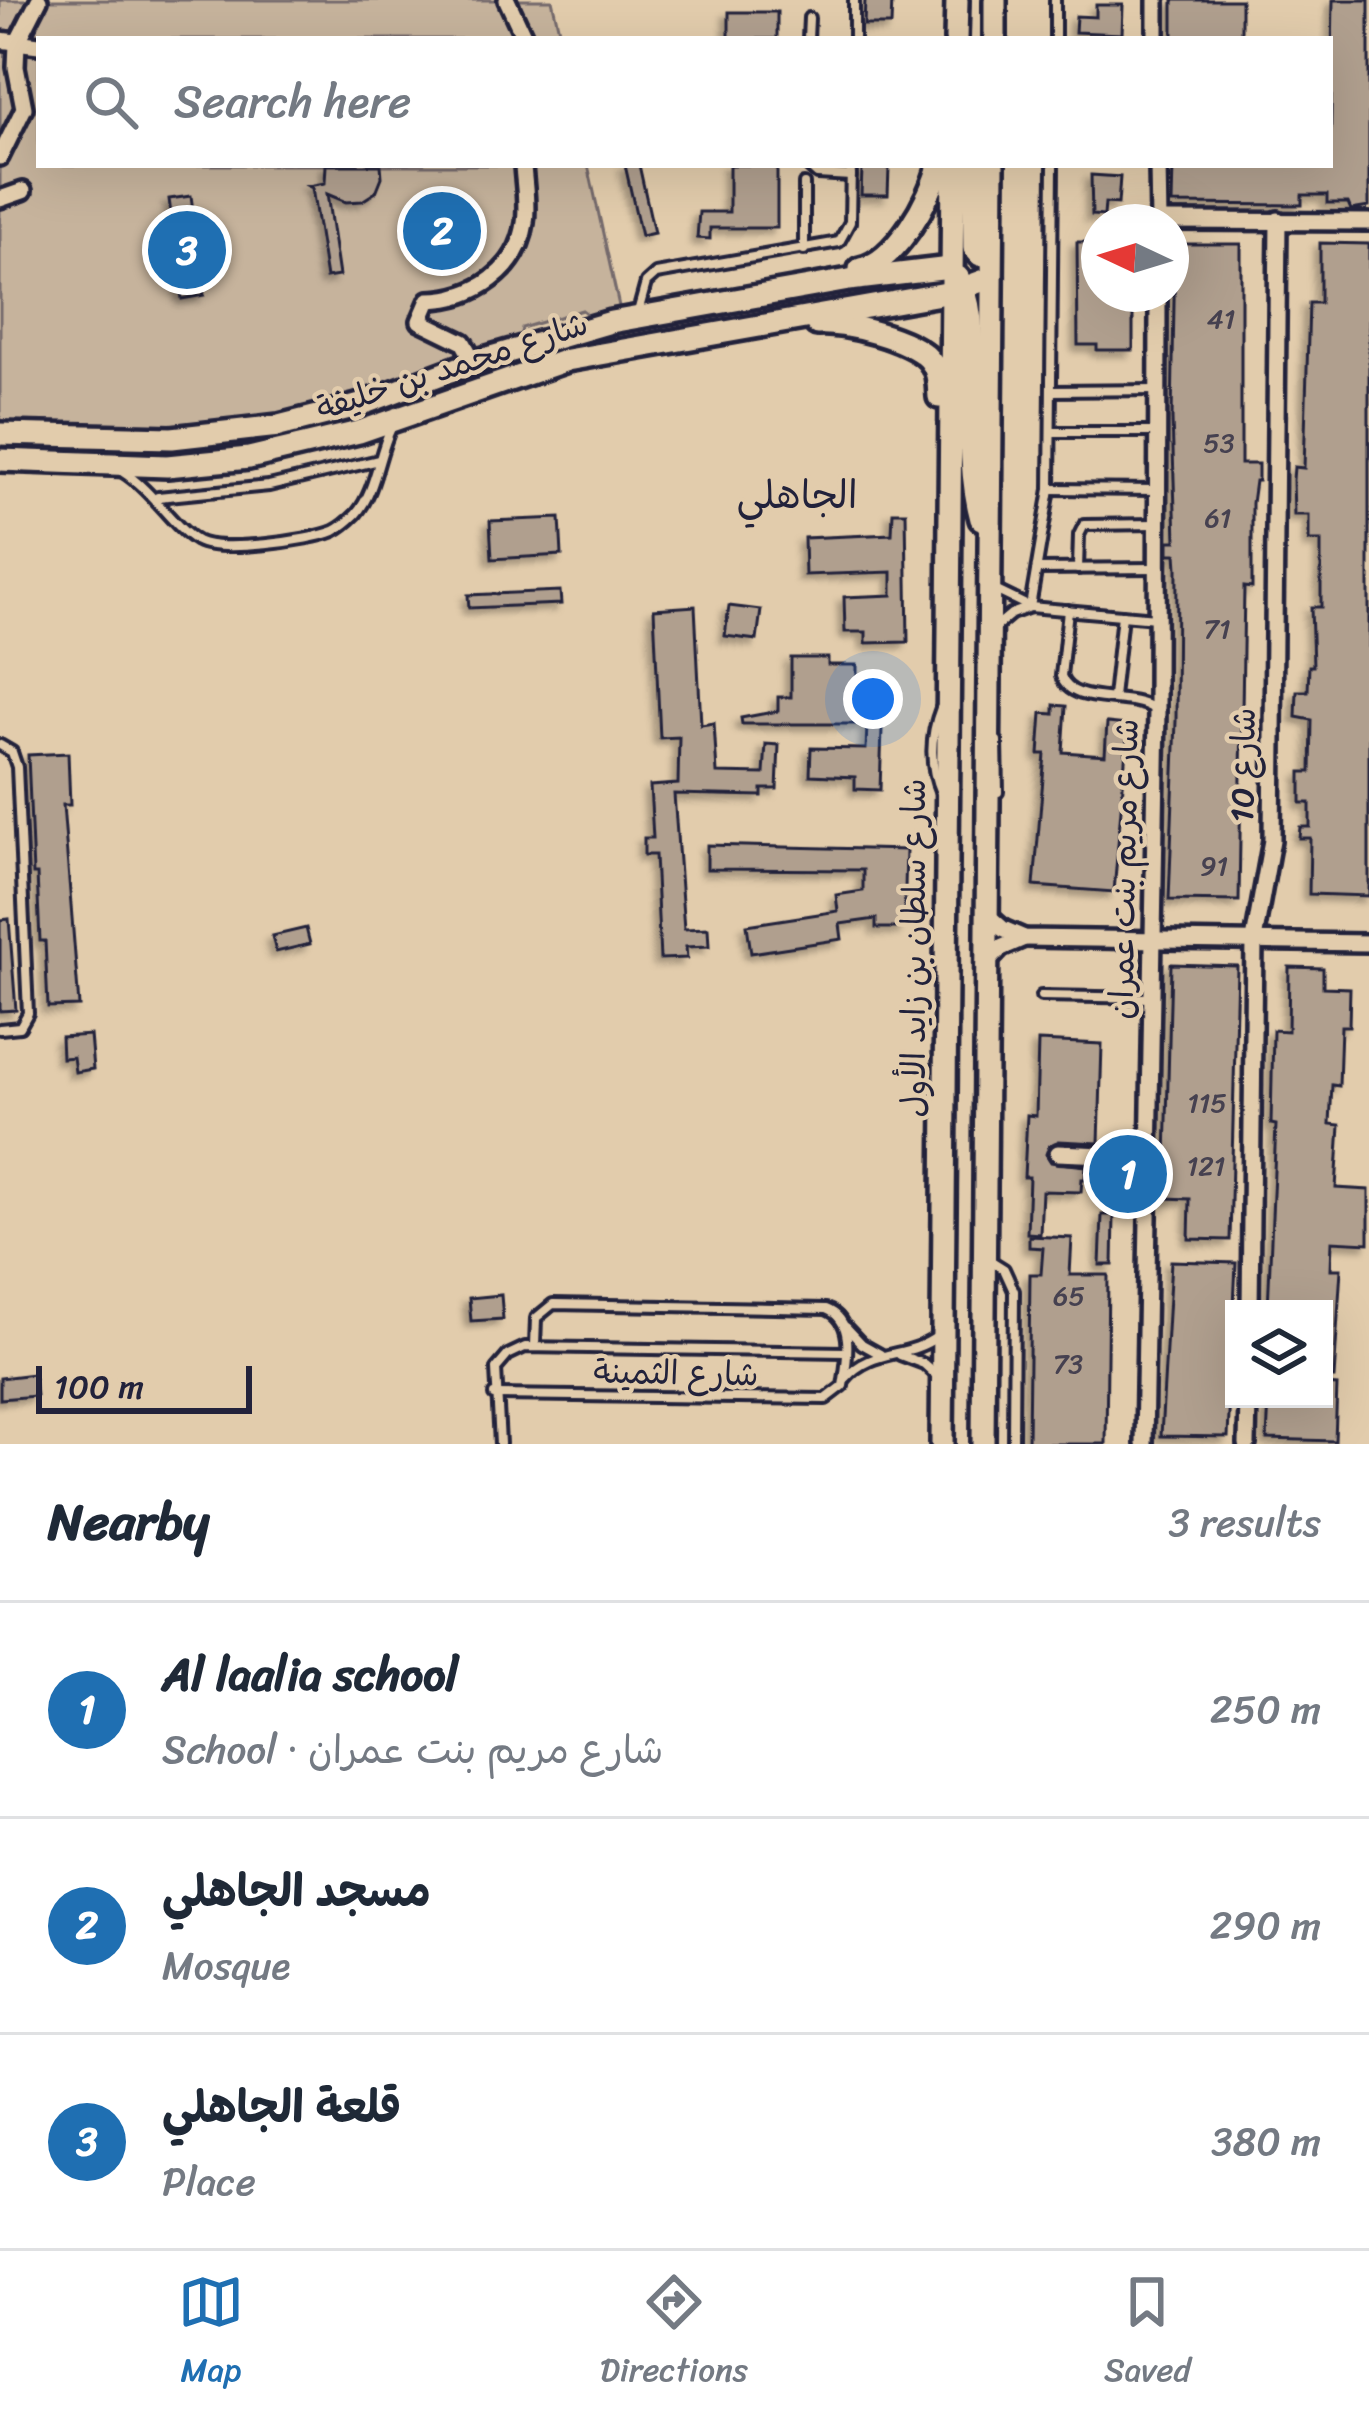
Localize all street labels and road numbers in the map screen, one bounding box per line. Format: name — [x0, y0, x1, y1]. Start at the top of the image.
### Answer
street label: شارع محمد بن خليفة — [308, 295, 596, 437]
street label: شارع 10 — [1213, 707, 1273, 823]
street label: شارع مريم بنت عمران — [1092, 718, 1156, 1020]
street label: شارع سلطان بن زايد الأول — [885, 778, 943, 1118]
street label: شارع الثمينة — [593, 1343, 759, 1403]

